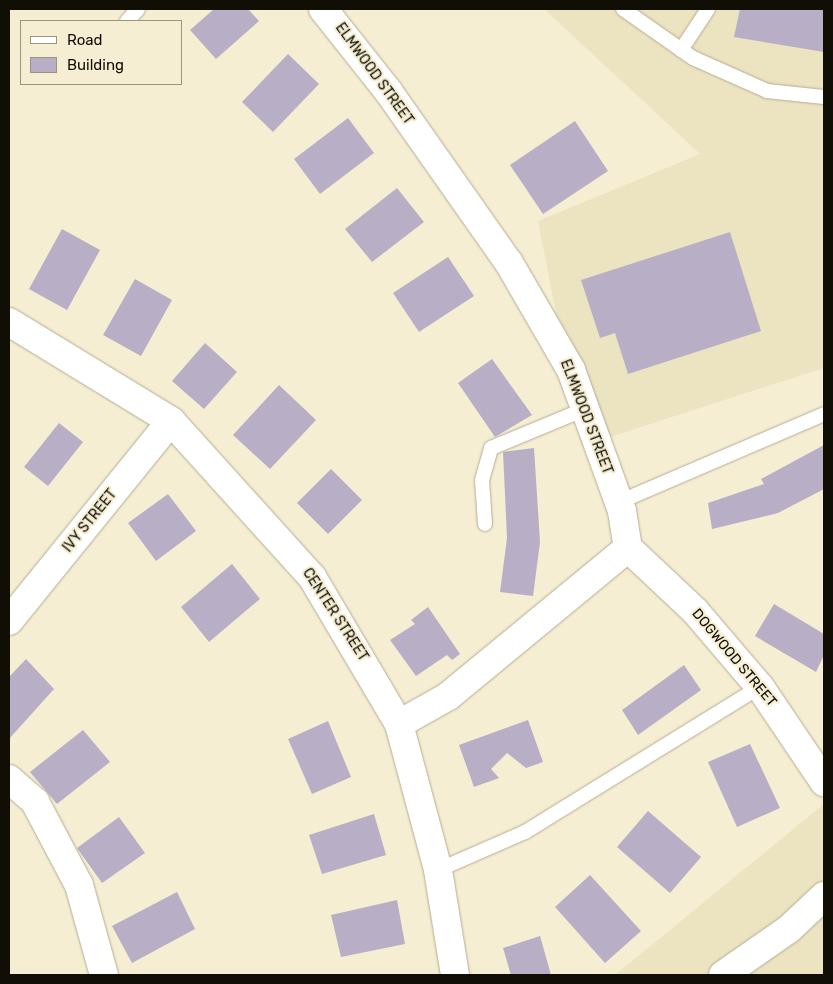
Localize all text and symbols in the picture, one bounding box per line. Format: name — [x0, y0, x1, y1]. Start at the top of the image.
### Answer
legend — [20, 20, 182, 85]
street label: ELMWOOD STREET — [331, 20, 417, 128]
text: Road — [67, 31, 103, 49]
text: Building — [67, 56, 124, 74]
street label: ELMWOOD STREET — [556, 357, 616, 477]
street label: IVY STREET — [59, 486, 121, 556]
street label: CENTER STREET — [299, 565, 371, 665]
street label: DOGWOOD STREET — [688, 606, 780, 710]

